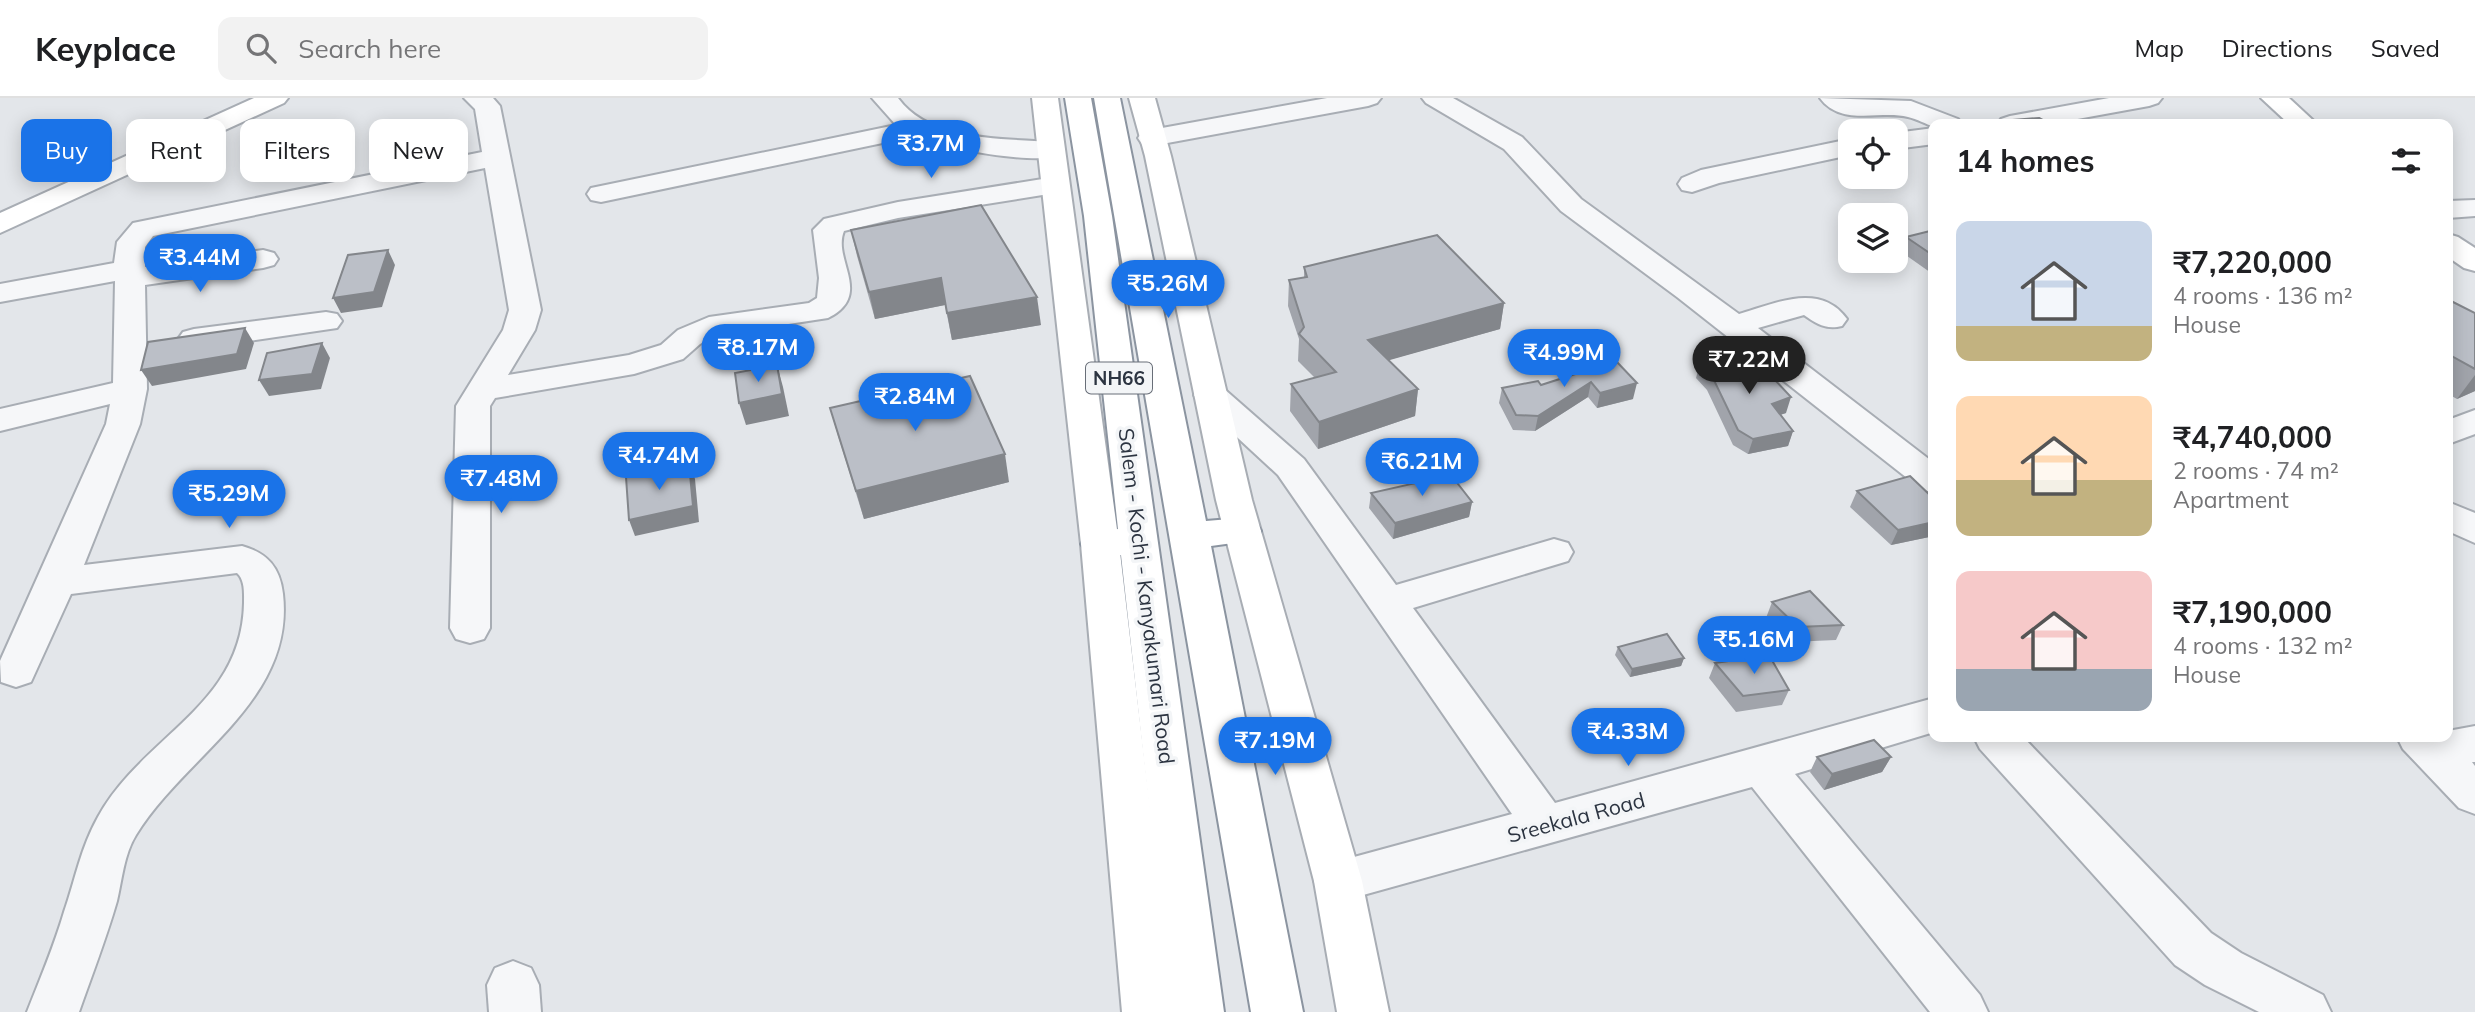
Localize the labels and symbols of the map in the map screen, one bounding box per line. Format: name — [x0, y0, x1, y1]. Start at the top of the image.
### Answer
pin: ₹3.7M — [882, 120, 980, 180]
pin: ₹3.44M — [143, 234, 257, 294]
pin: ₹5.26M — [1111, 260, 1225, 320]
pin: ₹8.17M — [701, 324, 815, 384]
pin: ₹4.99M — [1507, 330, 1621, 389]
pin: ₹7.22M — [1692, 336, 1806, 396]
road number: NH66 — [1086, 362, 1152, 394]
pin: ₹2.84M — [858, 374, 972, 433]
street label: Salem - Kochi - Kanyakumari Road — [1113, 426, 1181, 766]
pin: ₹4.74M — [602, 432, 716, 492]
pin: ₹6.21M — [1365, 438, 1479, 498]
pin: ₹7.48M — [444, 456, 558, 515]
pin: ₹5.29M — [172, 470, 286, 530]
pin: ₹5.16M — [1697, 616, 1811, 676]
pin: ₹4.33M — [1571, 708, 1685, 768]
pin: ₹7.19M — [1218, 718, 1332, 777]
street label: Sreekala Road — [1504, 786, 1648, 848]

